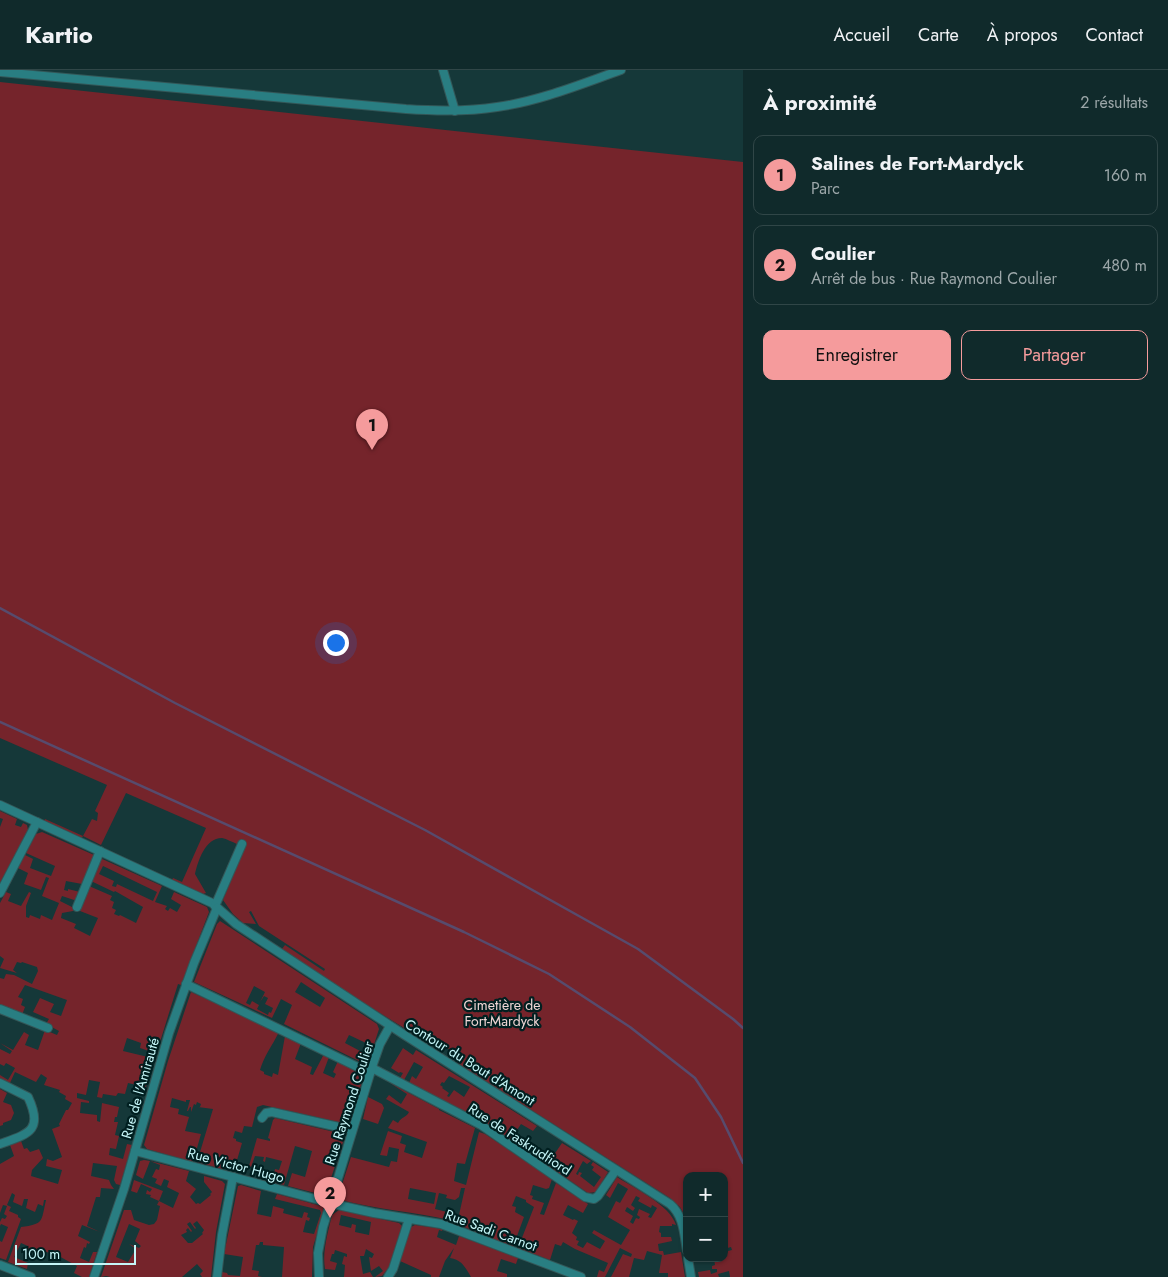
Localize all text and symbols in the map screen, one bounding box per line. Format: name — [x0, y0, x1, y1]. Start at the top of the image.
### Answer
text: Kartio — [25, 17, 93, 52]
text: Accueil — [833, 22, 890, 48]
text: Carte — [918, 22, 959, 48]
text: À propos — [987, 22, 1057, 48]
text: Contact — [1085, 22, 1143, 48]
text: À proximité — [763, 88, 877, 118]
text: 2 résultats — [1080, 91, 1148, 114]
text: Salines de Fort-Mardyck — [811, 150, 1024, 177]
text: 1 — [776, 164, 784, 187]
text: 160 m — [1104, 164, 1147, 187]
text: Parc — [811, 177, 840, 200]
text: Coulier — [811, 240, 876, 267]
text: 2 — [775, 254, 785, 277]
text: 480 m — [1102, 254, 1147, 277]
text: Arrêt de bus · Rue Raymond Coulier — [811, 267, 1057, 290]
button: Enregistrer — [763, 330, 951, 380]
button: Partager — [961, 330, 1148, 380]
pin: 1 — [356, 409, 388, 450]
your location — [323, 630, 349, 656]
park label: Cimetière de Fort-Mardyck — [464, 995, 540, 1031]
street label: Contour du Bout d'Amont — [401, 1014, 540, 1111]
street label: Rue de l'Amirauté — [116, 1035, 164, 1141]
street label: Rue Raymond Coulier — [320, 1038, 378, 1167]
street label: Rue de Faskrudfiord — [465, 1098, 575, 1180]
street label: Rue Victor Hugo — [186, 1143, 287, 1188]
map controls — [683, 1172, 728, 1262]
button: + — [683, 1172, 728, 1217]
pin: 2 — [314, 1177, 346, 1218]
street label: Rue Sadi Carnot — [442, 1204, 540, 1256]
button: − — [683, 1217, 728, 1262]
scale bar — [15, 1242, 136, 1265]
text: 100 m — [22, 1244, 60, 1264]

